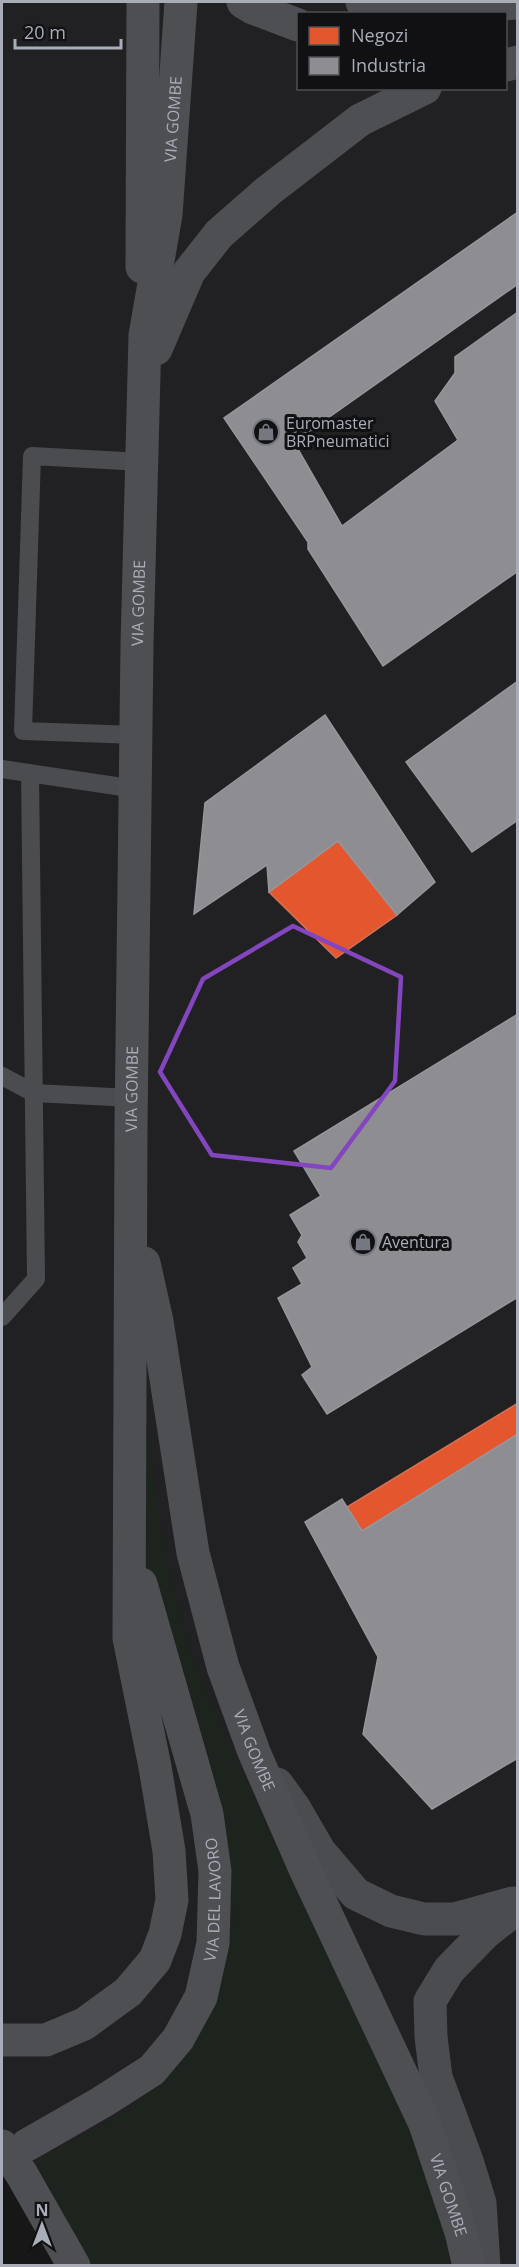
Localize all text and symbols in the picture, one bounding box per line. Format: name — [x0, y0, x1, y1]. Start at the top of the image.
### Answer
scale bar — [15, 12, 122, 50]
legend — [297, 12, 507, 90]
text: 20 m — [24, 20, 66, 44]
text: Negozi — [351, 23, 408, 47]
text: Industria — [351, 53, 426, 77]
street label: VIA GOMBE — [159, 75, 187, 163]
place label: Euromaster BRPneumatici — [286, 412, 390, 452]
shop icon: Euromaster BRPneumatici — [251, 417, 281, 447]
street label: VIA GOMBE — [126, 560, 150, 646]
street label: VIA GOMBE — [120, 1046, 143, 1132]
shop icon: Aventura — [348, 1227, 378, 1257]
place label: Aventura — [382, 1231, 450, 1253]
street label: VIA GOMBE — [228, 1706, 281, 1794]
street label: VIA DEL LAVORO — [198, 1836, 226, 1963]
street label: VIA GOMBE — [425, 2151, 473, 2239]
north arrow — [12, 2195, 72, 2255]
text: N — [35, 2199, 49, 2221]

